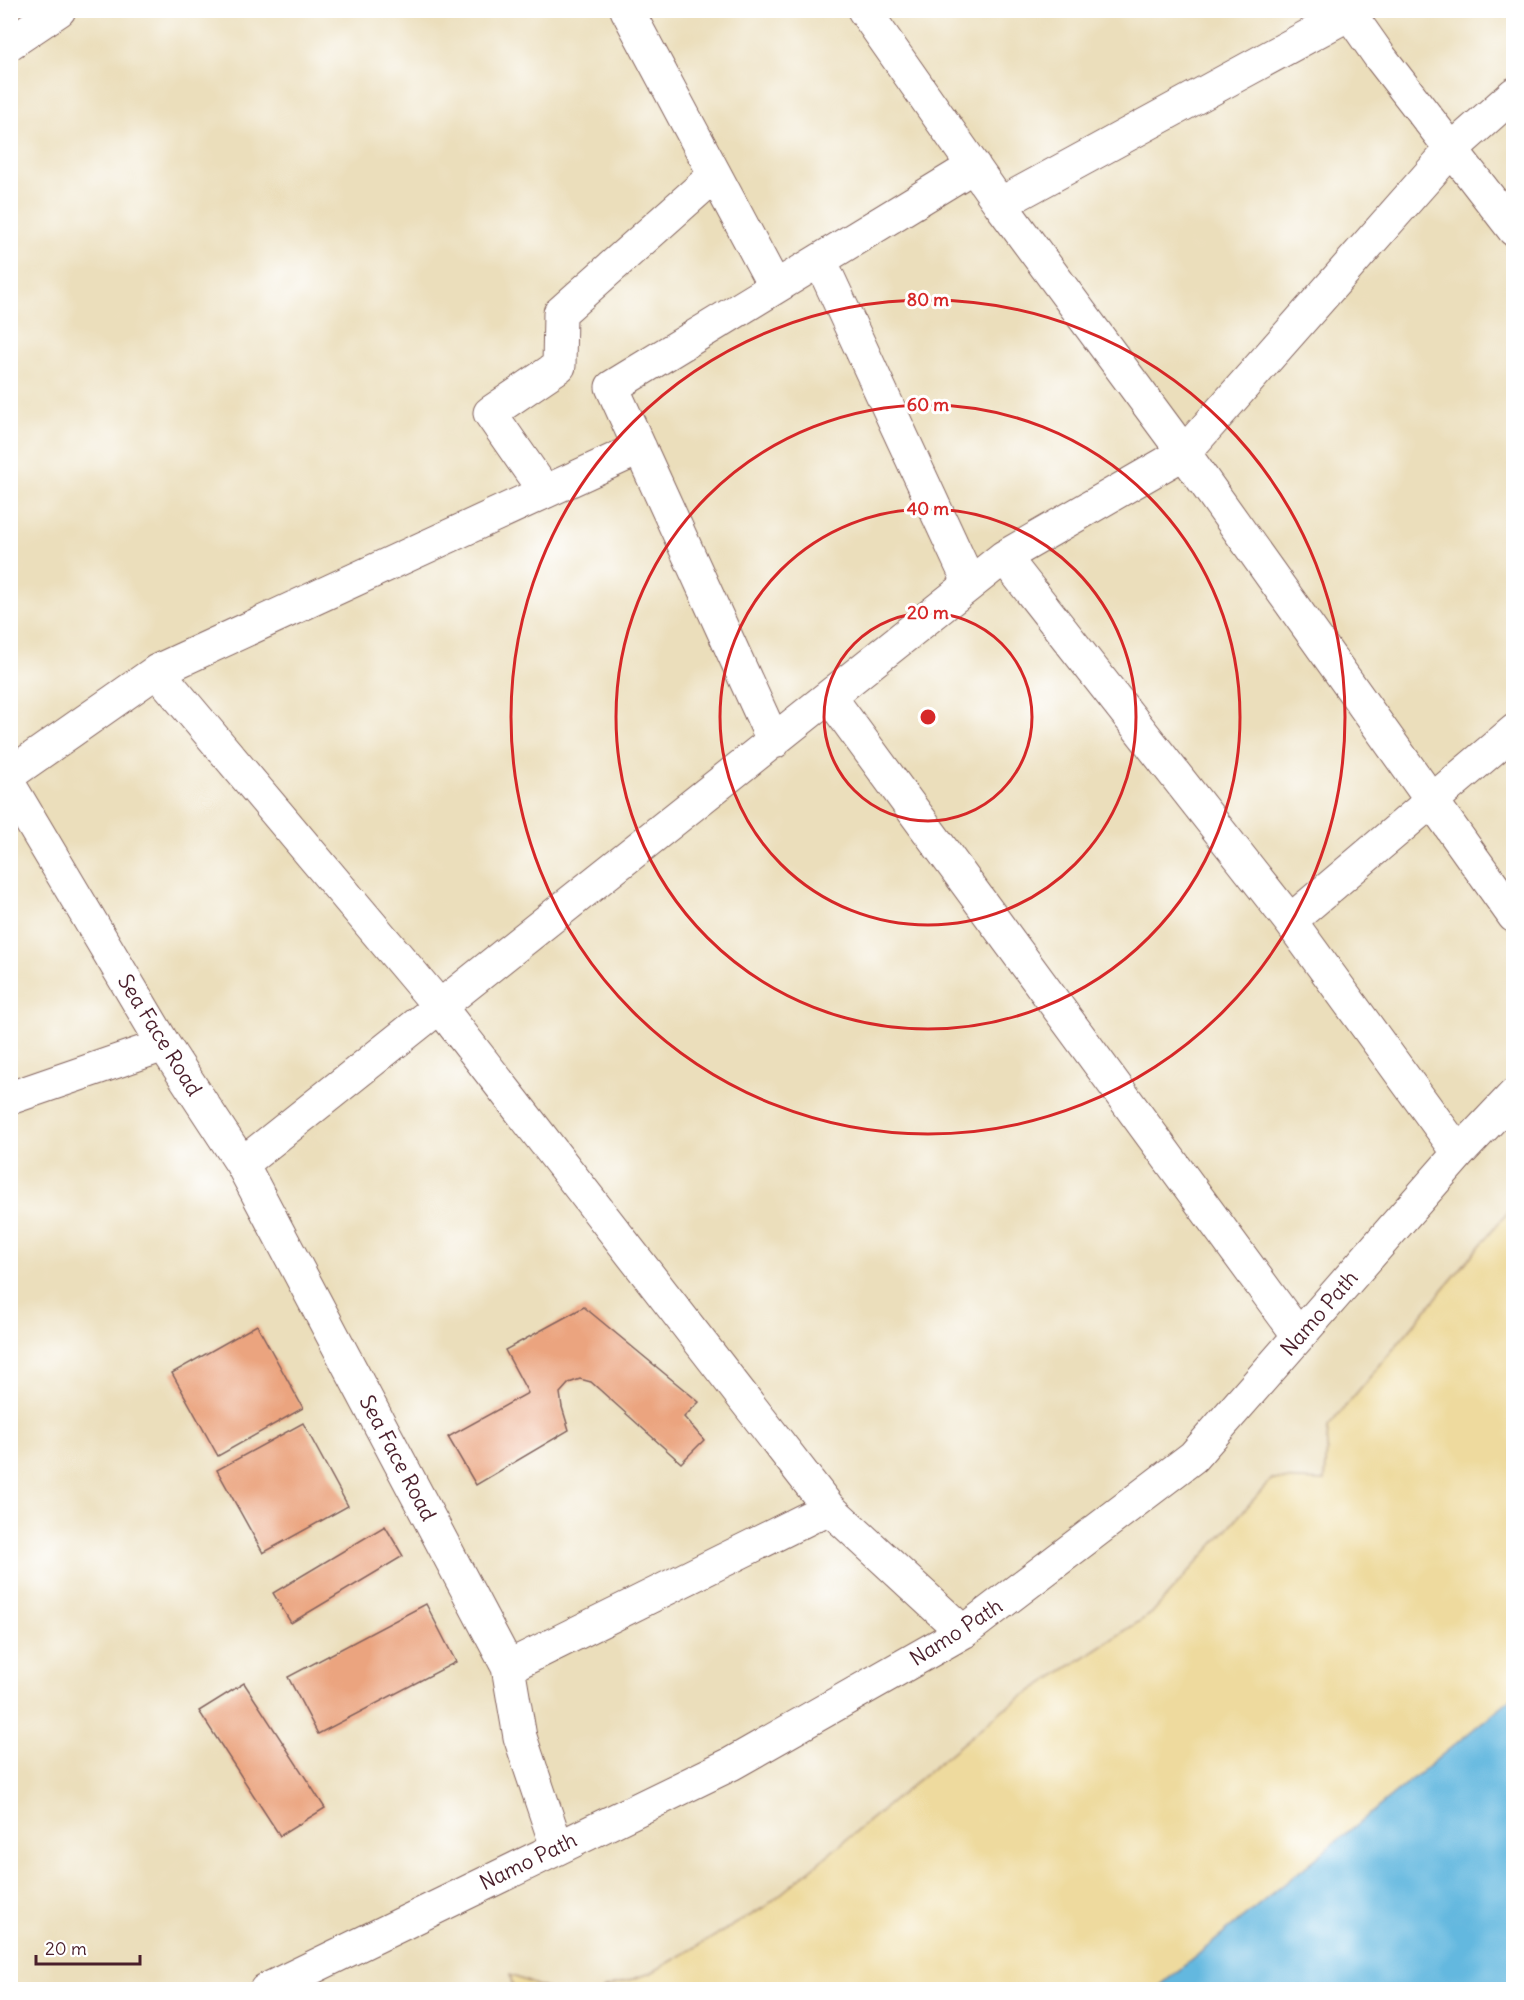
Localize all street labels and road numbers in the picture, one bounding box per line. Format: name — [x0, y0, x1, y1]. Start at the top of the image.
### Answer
street label: Sea Face Road — [112, 969, 208, 1101]
street label: Namo Path — [1274, 1265, 1364, 1361]
street label: Sea Face Road — [354, 1390, 442, 1526]
street label: Namo Path — [905, 1592, 1007, 1672]
street label: Namo Path — [475, 1826, 581, 1896]

